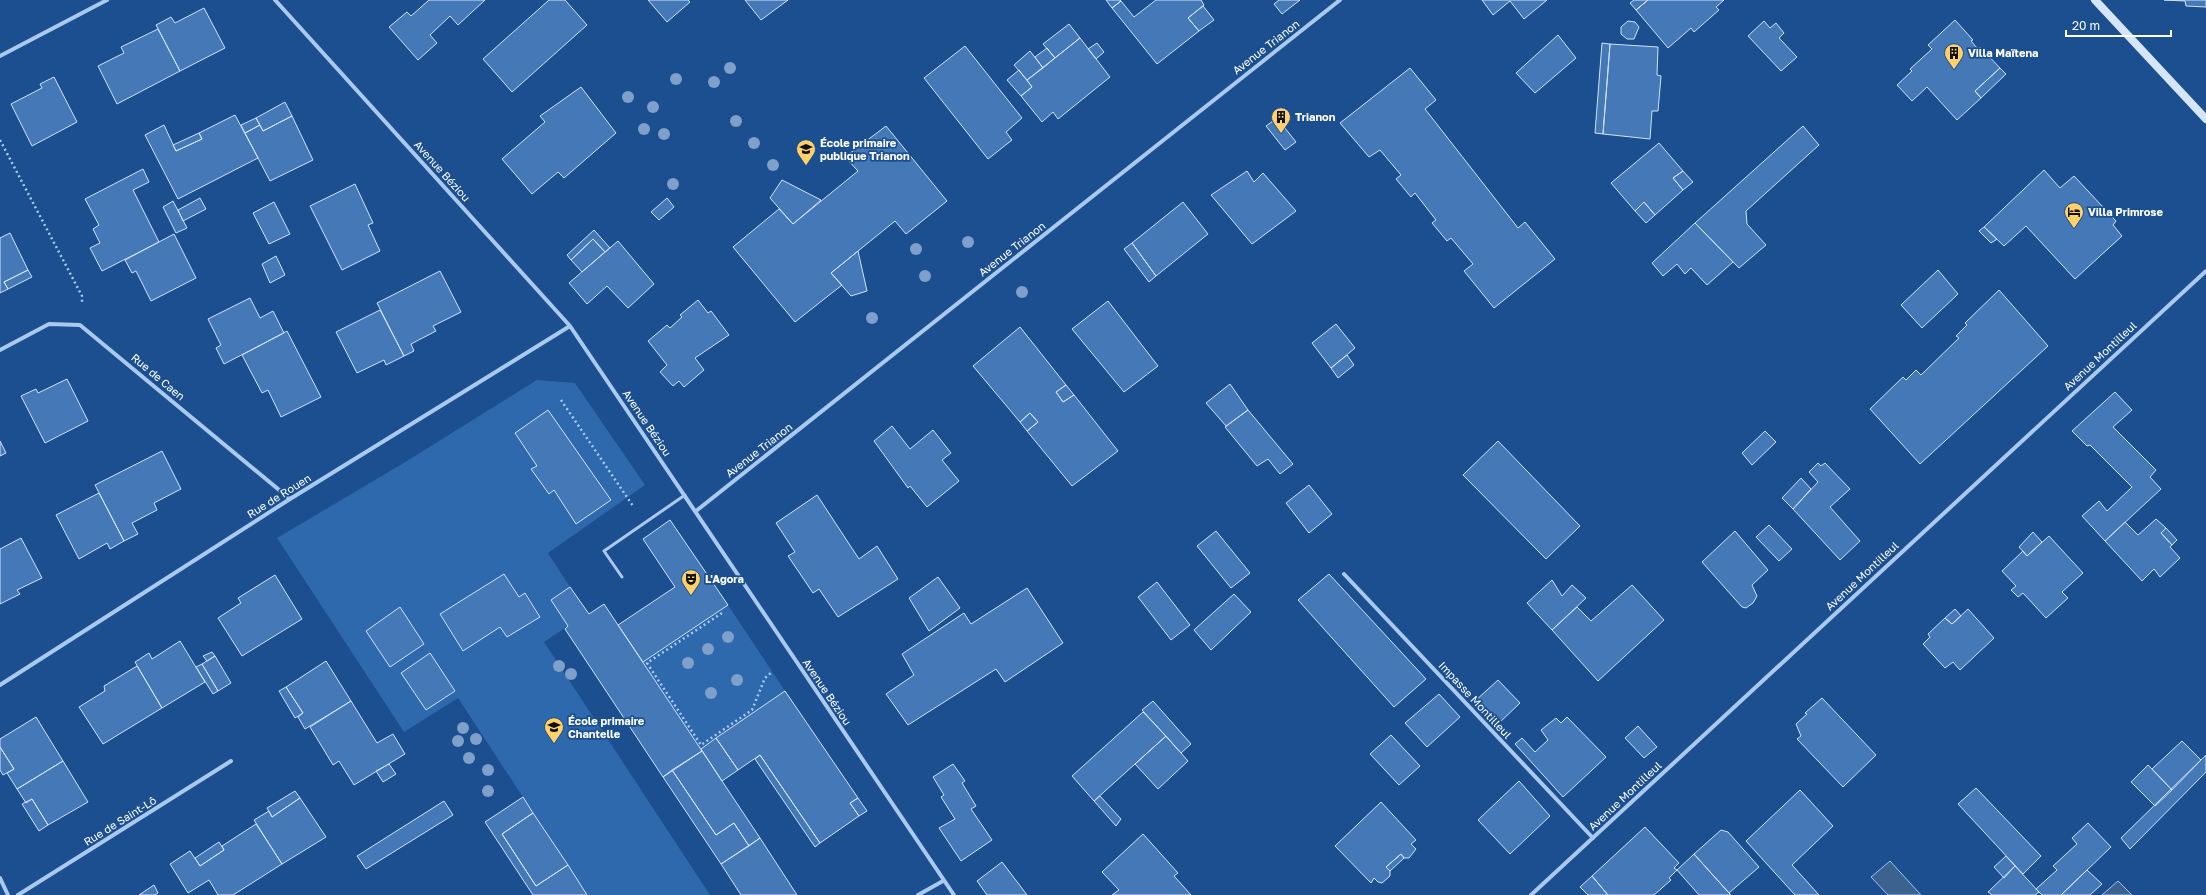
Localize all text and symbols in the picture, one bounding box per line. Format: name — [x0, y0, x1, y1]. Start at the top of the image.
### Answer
scale bar — [2066, 12, 2171, 38]
street label: Avenue Trianon — [1230, 17, 1302, 77]
text: 20 m — [2072, 18, 2100, 33]
building icon: Villa Maïtena — [1943, 42, 1965, 70]
place label: Villa Maïtena — [1968, 46, 2038, 59]
building icon: Trianon — [1270, 106, 1292, 134]
place label: Trianon — [1295, 110, 1336, 123]
place label: École primaire publique Trianon — [820, 136, 910, 162]
street label: Avenue Béziou — [412, 138, 473, 204]
school or university icon: École primaire publique Trianon — [795, 138, 817, 166]
hotel icon: Villa Primrose — [2063, 201, 2085, 229]
place label: Villa Primrose — [2088, 205, 2164, 218]
street label: Avenue Trianon — [976, 219, 1048, 279]
street label: Avenue Montilleul — [2060, 318, 2139, 393]
street label: Rue de Caen — [129, 350, 188, 403]
street label: Avenue Béziou — [620, 387, 674, 458]
street label: Avenue Trianon — [723, 420, 795, 480]
street label: Rue de Rouen — [244, 471, 313, 520]
street label: Avenue Montilleul — [1822, 538, 1901, 613]
theatre icon: L'Agora — [680, 568, 702, 596]
place label: L'Agora — [705, 572, 744, 585]
street label: Avenue Béziou — [800, 656, 854, 727]
street label: Impasse Montilleul — [1436, 658, 1515, 741]
place label: École primaire Chantelle — [568, 714, 645, 740]
school or university icon: École primaire Chantelle — [543, 716, 565, 744]
street label: Avenue Montilleul — [1585, 758, 1664, 833]
street label: Rue de Saint-Lô — [81, 793, 159, 848]

